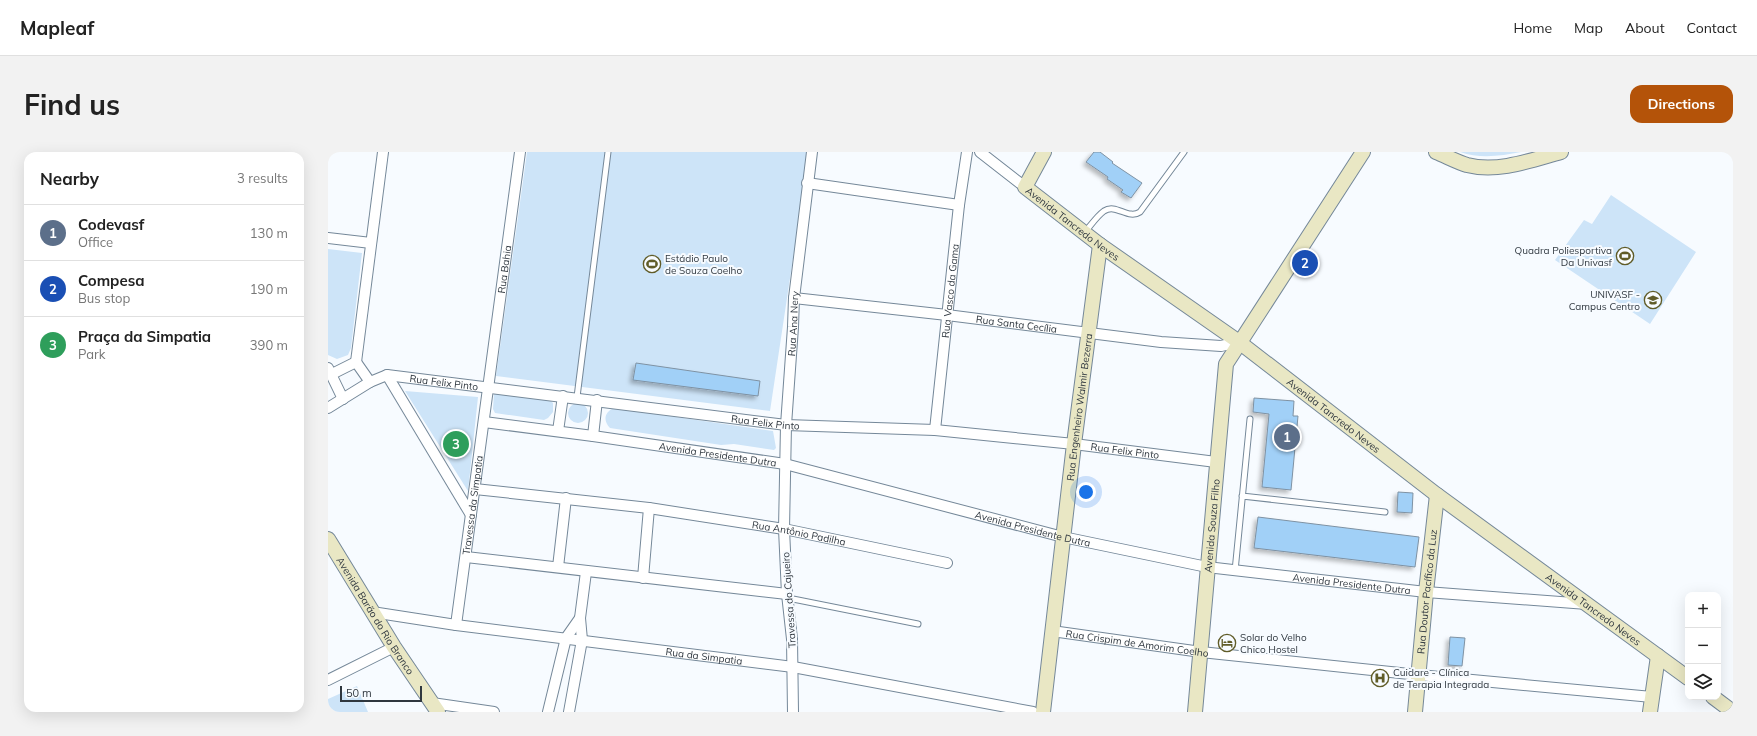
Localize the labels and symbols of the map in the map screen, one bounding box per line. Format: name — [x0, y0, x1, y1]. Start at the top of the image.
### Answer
street label: Avenida Tancredo Neves — [1023, 184, 1122, 263]
street label: Rua Vasco da Gama — [938, 243, 961, 339]
street label: Rua Bahia — [494, 244, 514, 294]
place label: Quadra Poliesportiva Da Univasf — [1514, 244, 1613, 269]
sports icon: Quadra Poliesportiva Da Univasf — [1615, 246, 1635, 266]
pin: 2 — [1292, 248, 1318, 278]
place label: Estádio Paulo de Souza Coelho — [665, 252, 742, 277]
sports icon: Estádio Paulo de Souza Coelho — [642, 254, 662, 274]
place label: UNIVASF - Campus Centro — [1569, 288, 1640, 313]
street label: Rua Ana Nery — [784, 290, 801, 357]
school or university icon: UNIVASF - Campus Centro — [1643, 290, 1663, 310]
street label: Rua Santa Cecília — [975, 312, 1058, 335]
street label: Rua Engenheiro Walmir Bezerra — [1063, 333, 1095, 482]
street label: Rua Felix Pinto — [409, 371, 479, 393]
street label: Avenida Tancredo Neves — [1284, 375, 1383, 456]
street label: Rua Felix Pinto — [730, 412, 800, 432]
pin: 1 — [1274, 422, 1300, 452]
pin: 3 — [443, 429, 469, 459]
street label: Avenida Presidente Dutra — [658, 439, 777, 469]
street label: Rua Felix Pinto — [1090, 440, 1160, 461]
street label: Travessa da Simpatia — [459, 455, 485, 556]
street label: Avenida Souza Filho — [1201, 478, 1222, 573]
your location — [1076, 482, 1096, 502]
street label: Avenida Presidente Dutra — [974, 508, 1092, 549]
street label: Rua Antônio Padilha — [751, 518, 847, 548]
street label: Rua Doutor Pacífico da Luz — [1414, 529, 1440, 654]
street label: Travessa do Cajueiro — [779, 551, 799, 648]
street label: Avenida Barão do Rio Branco — [334, 554, 417, 677]
street label: Avenida Presidente Dutra — [1292, 570, 1411, 597]
street label: Avenida Tancredo Neves — [1543, 570, 1644, 648]
street label: Rua Crispim de Amorim Coelho — [1065, 627, 1209, 659]
place label: Solar do Velho Chico Hostel — [1240, 631, 1307, 656]
hotel icon: Solar do Velho Chico Hostel — [1217, 633, 1237, 653]
street label: Rua da Simpatia — [665, 645, 743, 667]
place label: Cuidare - Clínica de Terapia Integrada — [1393, 666, 1489, 691]
hospital icon: Cuidare - Clínica de Terapia Integrada — [1370, 668, 1390, 688]
scale bar — [340, 684, 422, 703]

